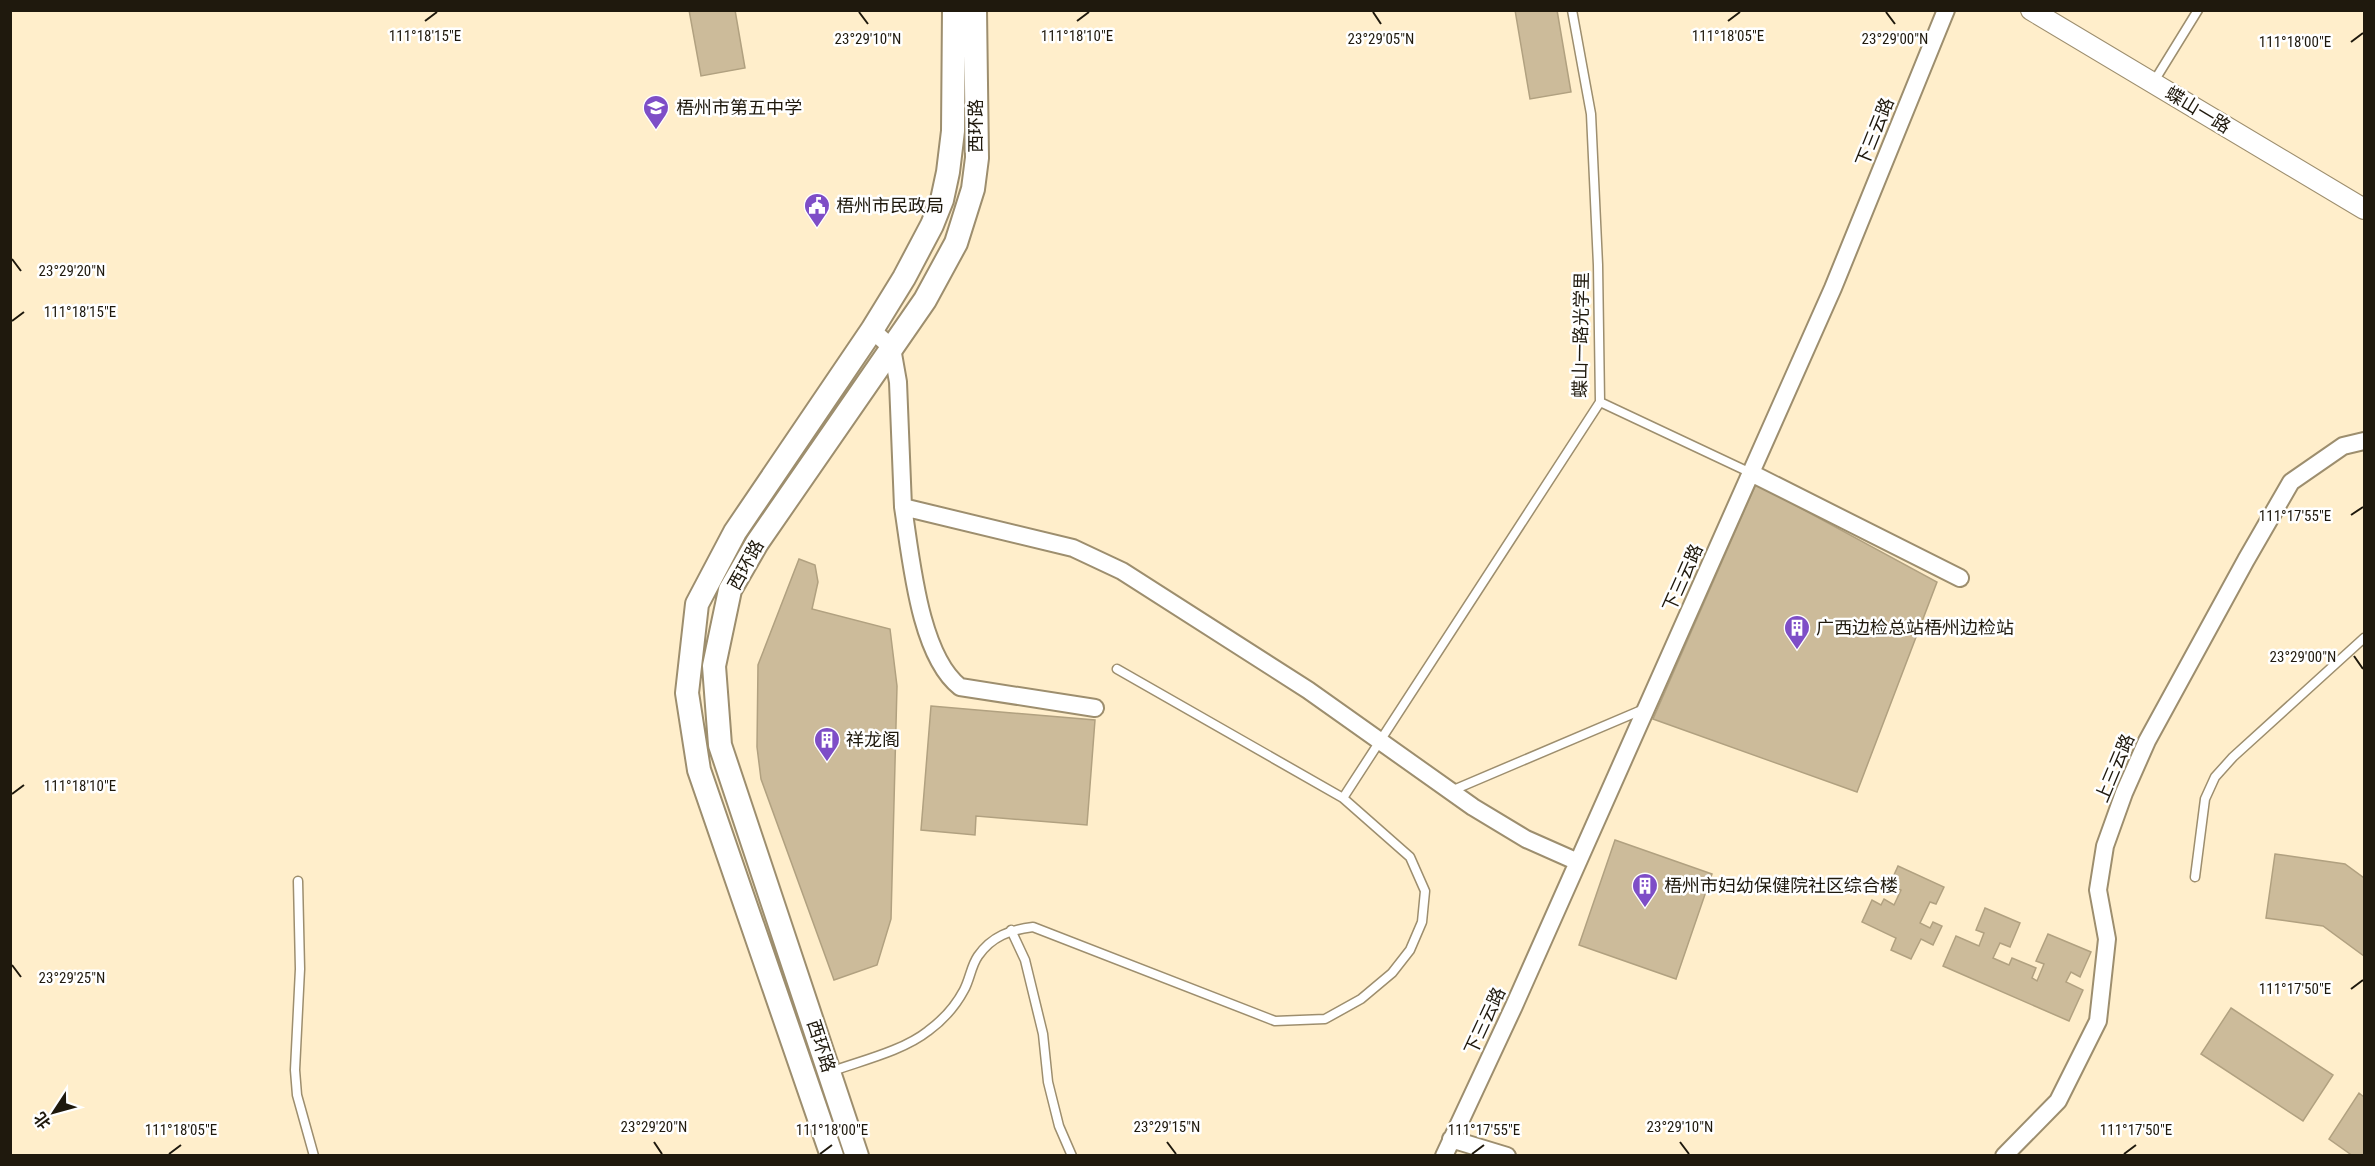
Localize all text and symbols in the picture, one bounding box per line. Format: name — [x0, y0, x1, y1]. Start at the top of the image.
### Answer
text: 111°18'15"E — [389, 27, 461, 45]
text: 111°18'10"E — [1041, 27, 1113, 45]
text: 111°18'05"E — [1692, 27, 1764, 45]
text: 23°29'10"N — [835, 30, 901, 48]
text: 23°29'05"N — [1348, 30, 1414, 48]
text: 23°29'00"N — [1862, 30, 1928, 48]
text: 111°18'00"E — [2259, 33, 2331, 51]
street label: 蝶山一路 — [2162, 82, 2235, 137]
school or university icon: 梧州市第五中学 — [641, 93, 671, 131]
street label: 下三云路 — [1851, 95, 1898, 169]
place label: 梧州市第五中学 — [676, 97, 802, 118]
street label: 西环路 — [965, 99, 986, 153]
public building icon: 梧州市民政局 — [802, 191, 832, 229]
place label: 梧州市民政局 — [836, 195, 944, 216]
text: 23°29'20"N — [39, 262, 105, 280]
street label: 蝶山一路光学里 — [1569, 272, 1592, 398]
text: 111°18'15"E — [44, 303, 116, 321]
text: 111°17'55"E — [2259, 507, 2331, 525]
street label: 西环路 — [723, 536, 768, 593]
street label: 下三云路 — [1658, 541, 1707, 615]
building icon: 广西边检总站梧州边检站 — [1782, 613, 1812, 651]
place label: 广西边检总站梧州边检站 — [1816, 617, 2014, 638]
text: 23°29'00"N — [2270, 648, 2336, 666]
building icon: 祥龙阁 — [812, 725, 842, 763]
place label: 祥龙阁 — [846, 729, 900, 750]
street label: 上三云路 — [2091, 731, 2138, 805]
text: 111°18'10"E — [44, 777, 116, 795]
building icon: 梧州市妇幼保健院社区综合楼 — [1630, 871, 1660, 909]
place label: 梧州市妇幼保健院社区综合楼 — [1664, 875, 1898, 896]
text: 23°29'25"N — [39, 969, 105, 987]
text: 111°17'50"E — [2259, 980, 2331, 998]
street label: 下三云路 — [1460, 984, 1509, 1058]
street label: 西环路 — [803, 1017, 840, 1075]
north arrow — [24, 1082, 84, 1142]
text: 北 — [30, 1108, 55, 1133]
text: 23°29'20"N — [621, 1118, 687, 1136]
text: 23°29'15"N — [1134, 1118, 1200, 1136]
text: 23°29'10"N — [1647, 1118, 1713, 1136]
text: 111°18'05"E — [145, 1121, 217, 1139]
text: 111°18'00"E — [796, 1121, 868, 1139]
text: 111°17'55"E — [1448, 1121, 1520, 1139]
text: 111°17'50"E — [2100, 1121, 2172, 1139]

